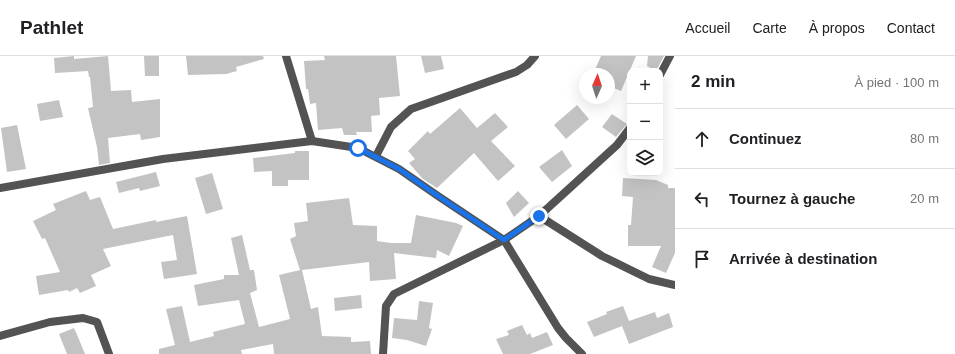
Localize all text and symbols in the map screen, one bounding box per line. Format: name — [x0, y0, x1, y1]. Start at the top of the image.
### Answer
text: Pathlet — [20, 17, 83, 38]
text: Accueil — [685, 20, 730, 36]
text: Carte — [752, 20, 787, 36]
text: À propos — [809, 20, 865, 36]
text: Contact — [887, 20, 935, 36]
north arrow — [579, 68, 615, 104]
map controls — [627, 68, 663, 176]
button: + — [627, 68, 663, 104]
text: 2 min — [691, 72, 735, 91]
text: À pied · 100 m — [854, 75, 939, 90]
button: − — [627, 104, 663, 140]
icon: ahead — [691, 128, 713, 150]
text: Continuez — [729, 130, 802, 147]
text: 80 m — [910, 131, 939, 146]
route start — [349, 139, 367, 157]
button: layers — [627, 140, 663, 176]
icon: left — [691, 188, 713, 210]
text: Tournez à gauche — [729, 190, 855, 207]
text: 20 m — [910, 191, 939, 206]
route end — [530, 207, 548, 225]
icon: arrive — [691, 248, 713, 270]
text: Arrivée à destination — [729, 250, 877, 267]

